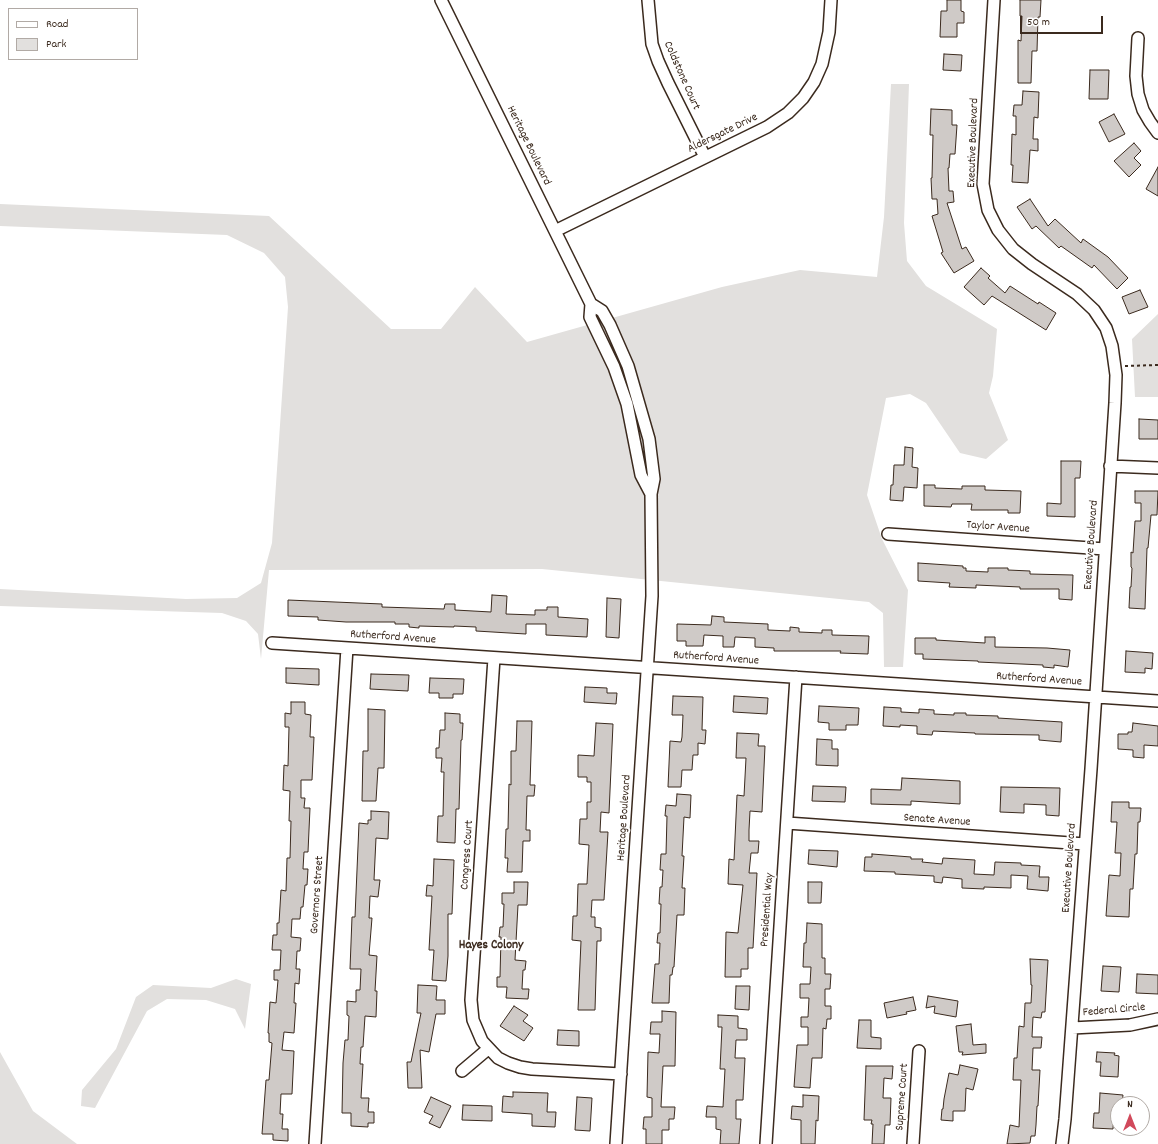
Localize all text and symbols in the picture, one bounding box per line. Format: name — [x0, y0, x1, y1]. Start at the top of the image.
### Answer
legend — [8, 8, 138, 60]
scale bar — [1022, 8, 1105, 34]
text: 50 m — [1027, 14, 1050, 31]
text: Road — [46, 16, 68, 33]
text: Park — [46, 36, 66, 53]
street label: Coldstone Court — [659, 40, 703, 112]
street label: Executive Boulevard — [965, 98, 983, 188]
street label: Heritage Boulevard — [503, 104, 553, 188]
street label: Aldersgate Drive — [686, 111, 760, 157]
street label: Executive Boulevard — [1082, 500, 1102, 590]
street label: Taylor Avenue — [966, 519, 1030, 537]
street label: Rutherford Avenue — [350, 628, 436, 648]
street label: Rutherford Avenue — [673, 649, 759, 669]
street label: Rutherford Avenue — [996, 670, 1082, 690]
street label: Heritage Boulevard — [615, 774, 635, 862]
street label: Senate Avenue — [903, 811, 971, 831]
street label: Congress Court — [458, 820, 478, 890]
street label: Executive Boulevard — [1060, 823, 1080, 913]
street label: Governors Street — [308, 855, 328, 935]
street label: Presidential Way — [758, 873, 778, 947]
district label: Hayes Colony — [459, 938, 523, 954]
street label: Federal Circle — [1082, 1001, 1146, 1021]
street label: Supreme Court — [893, 1063, 913, 1131]
north arrow — [1110, 1096, 1150, 1136]
text: N — [1127, 1097, 1133, 1113]

